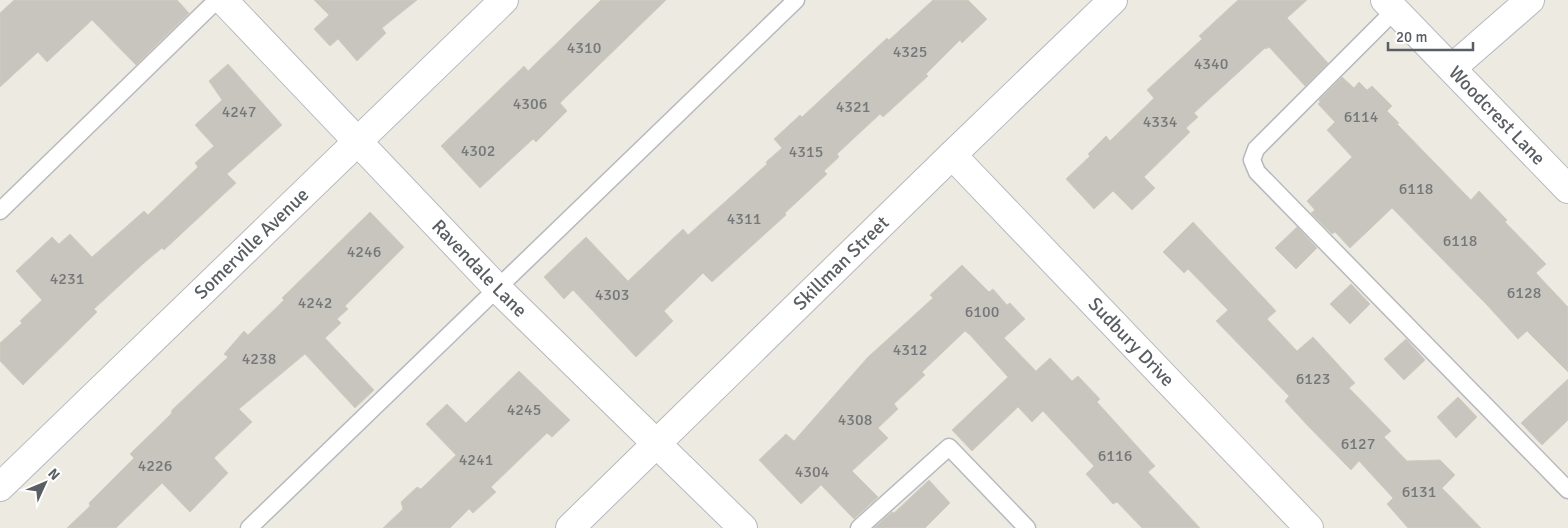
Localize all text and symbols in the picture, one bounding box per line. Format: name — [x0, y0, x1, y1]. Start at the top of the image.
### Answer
scale bar — [1388, 20, 1473, 52]
text: 20 m — [1396, 28, 1427, 46]
house number: 4310 — [567, 38, 601, 58]
house number: 4325 — [893, 42, 927, 62]
house number: 4340 — [1194, 54, 1228, 74]
street label: Woodcrest Lane — [1444, 61, 1550, 170]
house number: 4306 — [513, 94, 547, 114]
house number: 4321 — [836, 97, 870, 117]
house number: 4247 — [222, 102, 256, 122]
house number: 6114 — [1344, 107, 1379, 127]
house number: 4334 — [1143, 112, 1178, 132]
house number: 4302 — [461, 141, 495, 161]
house number: 4315 — [789, 142, 823, 162]
house number: 6118 — [1399, 179, 1433, 199]
street label: Somerville Avenue — [189, 183, 314, 305]
house number: 4311 — [727, 209, 761, 229]
street label: Skillman Street — [788, 211, 895, 315]
street label: Ravendale Lane — [426, 214, 532, 322]
house number: 6118 — [1443, 231, 1477, 251]
house number: 4246 — [347, 242, 381, 262]
house number: 4231 — [50, 269, 84, 289]
house number: 6128 — [1507, 283, 1541, 303]
house number: 4303 — [595, 285, 629, 305]
street label: Sudbury Drive — [1083, 292, 1179, 392]
house number: 4242 — [298, 293, 332, 313]
house number: 6100 — [965, 302, 999, 322]
house number: 4312 — [893, 340, 927, 360]
house number: 4238 — [242, 349, 276, 369]
house number: 6123 — [1296, 369, 1330, 389]
house number: 4245 — [507, 400, 541, 420]
house number: 4308 — [838, 410, 872, 430]
house number: 6127 — [1341, 434, 1375, 454]
house number: 6116 — [1098, 446, 1132, 466]
house number: 4241 — [459, 450, 493, 470]
house number: 4226 — [138, 456, 172, 476]
north arrow — [20, 458, 70, 508]
house number: 4304 — [795, 462, 830, 482]
text: N — [44, 465, 63, 484]
house number: 6131 — [1402, 482, 1436, 502]

